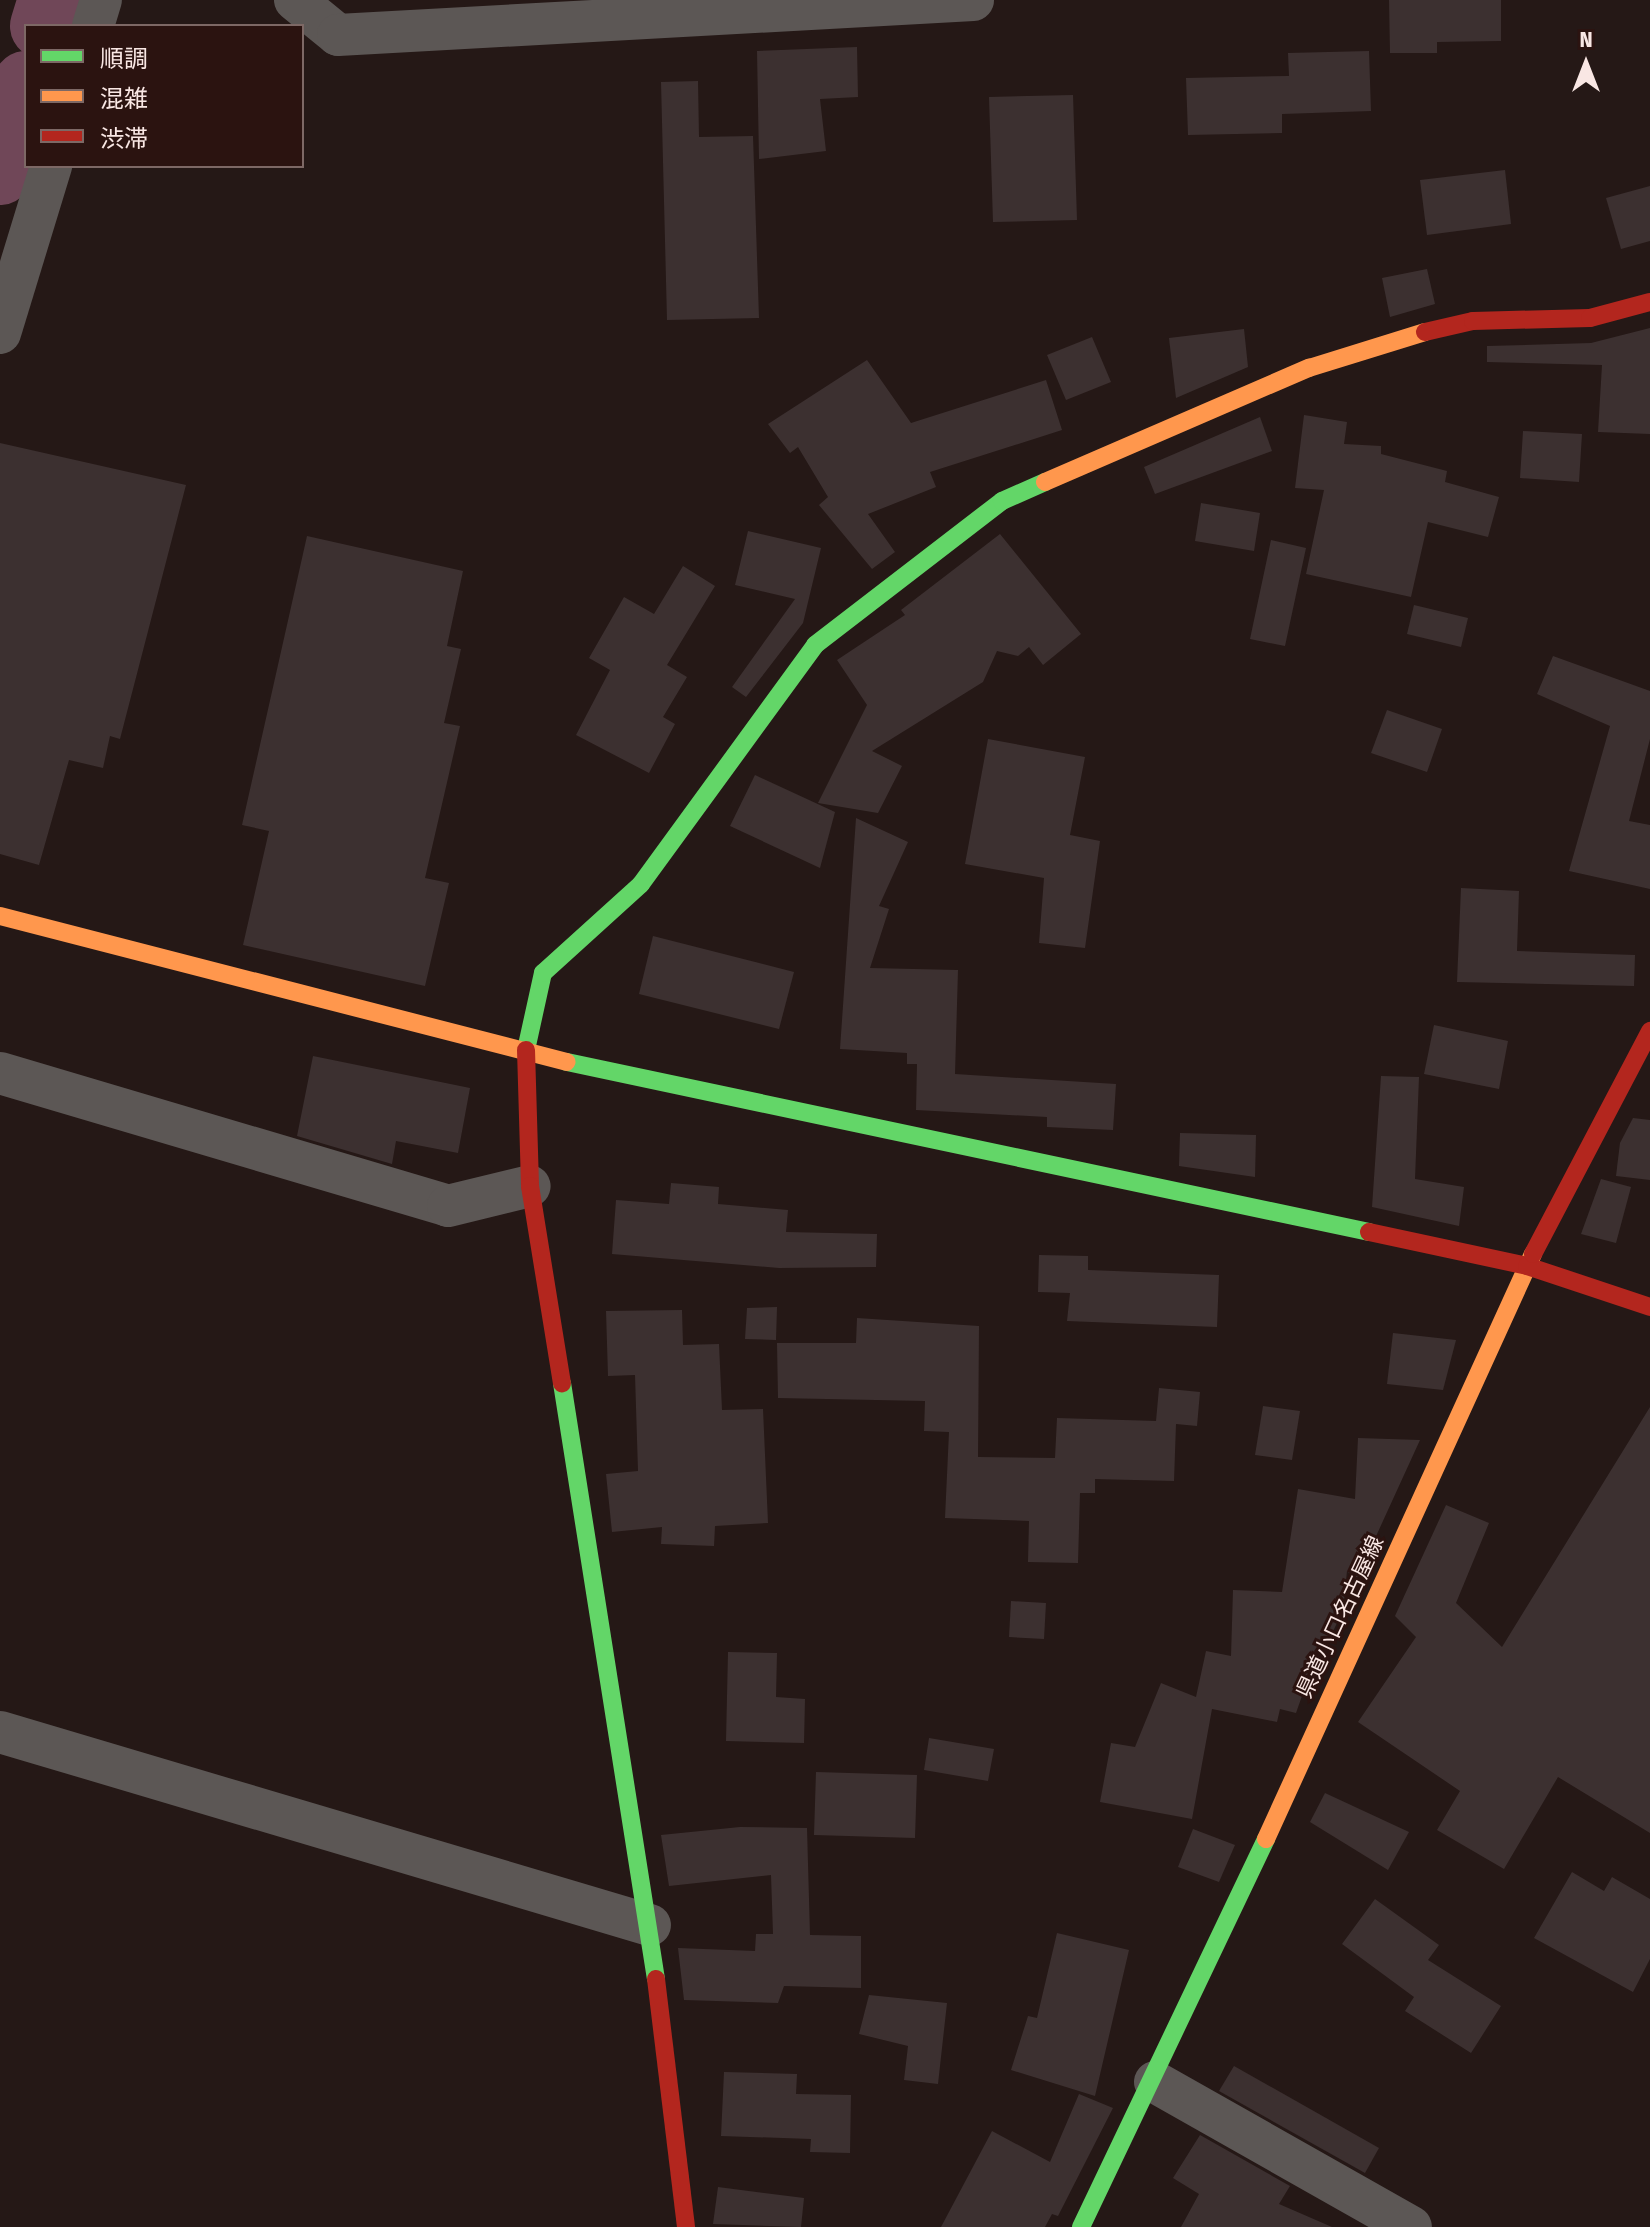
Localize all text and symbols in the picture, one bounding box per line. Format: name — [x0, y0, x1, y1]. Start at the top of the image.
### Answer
legend — [24, 24, 304, 168]
north arrow — [1546, 24, 1626, 104]
text: N — [1579, 26, 1593, 53]
text: 順調 — [100, 45, 148, 73]
text: 混雑 — [100, 85, 148, 113]
text: 渋滞 — [100, 125, 148, 153]
street label: 県道小口名古屋線 — [1291, 1532, 1389, 1702]

